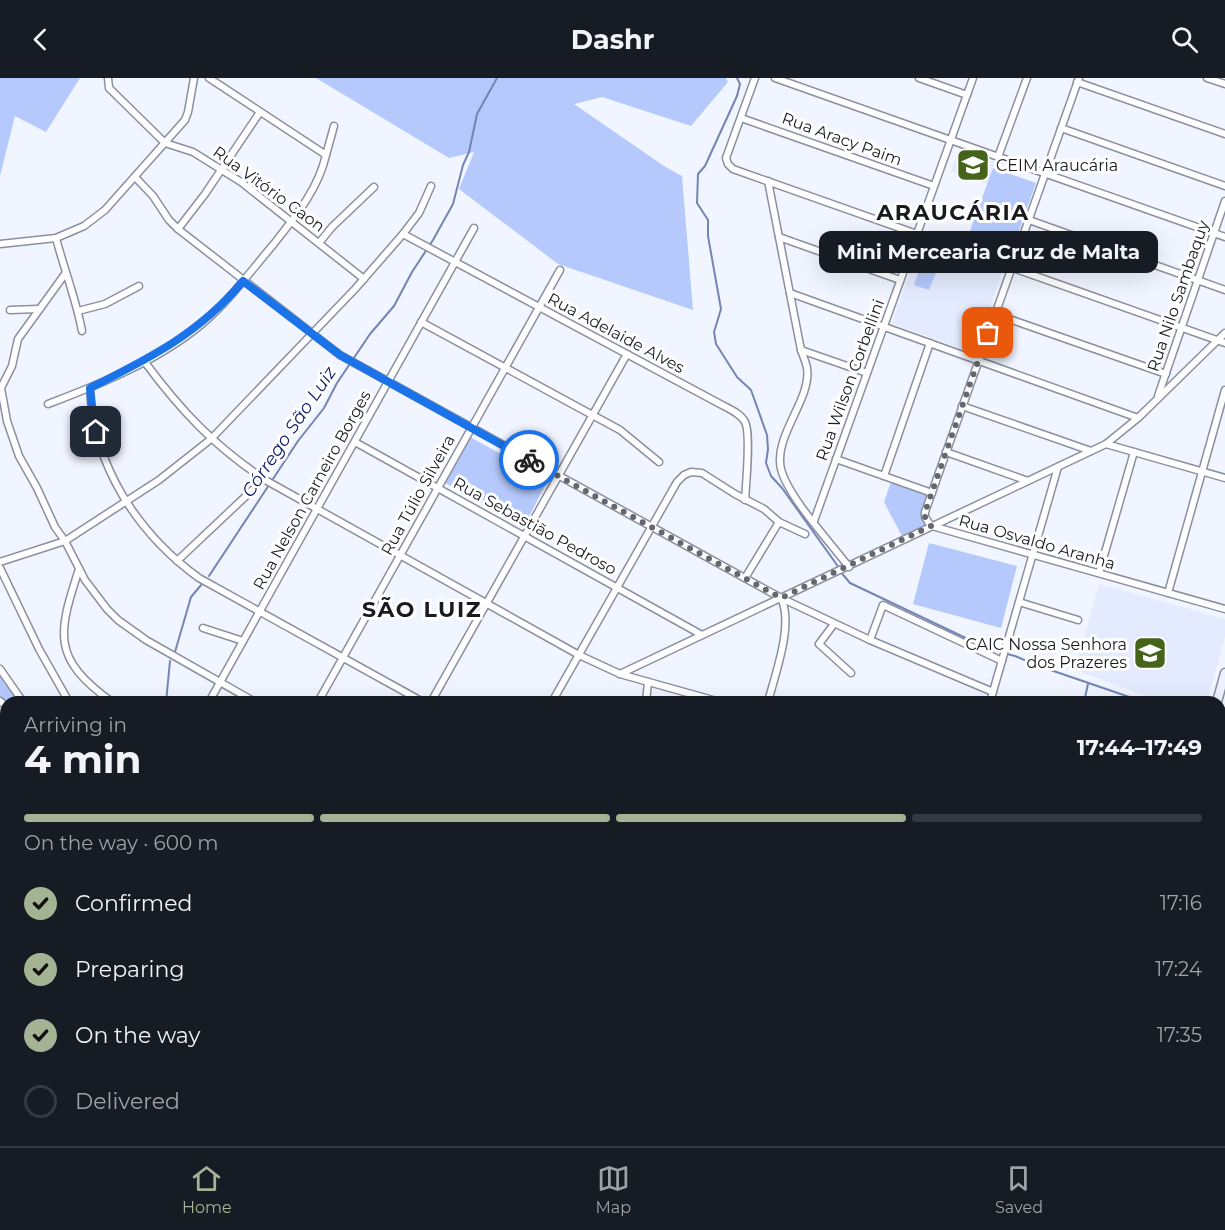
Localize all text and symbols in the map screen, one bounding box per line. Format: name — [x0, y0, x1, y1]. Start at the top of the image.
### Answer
icon: back — [24, 23, 57, 56]
text: Dashr — [571, 23, 654, 56]
icon: search — [1168, 23, 1201, 56]
street label: Rua Aracy Paim — [779, 108, 905, 170]
street label: Rua Vitório Caon — [209, 142, 329, 236]
school or university icon: CEIM Araucária — [955, 147, 991, 183]
place label: CEIM Araucária — [996, 156, 1118, 175]
district label: ARAUCÁRIA — [875, 199, 1030, 226]
street label: Rua Nilo Sambaquy — [1143, 218, 1213, 374]
callout: Mini Mercearia Cruz de Malta — [818, 231, 1158, 273]
text: Mini Mercearia Cruz de Malta — [837, 240, 1140, 264]
street label: Rua Adelaide Alves — [544, 289, 688, 377]
street label: Rua Wilson Corbellini — [812, 297, 888, 463]
pin — [962, 307, 1013, 358]
icon: bag — [971, 316, 1004, 349]
water label: Córrego São Luiz — [237, 362, 341, 502]
street label: Rua Nelson Carneiro Borges — [249, 387, 375, 593]
pin — [70, 406, 121, 457]
icon: home — [79, 415, 112, 448]
courier — [499, 430, 559, 490]
street label: Rua Túlio Silveira — [377, 432, 459, 558]
icon: bike — [513, 444, 546, 477]
street label: Rua Sebastião Pedroso — [450, 473, 620, 579]
street label: Rua Osvaldo Aranha — [957, 511, 1117, 573]
district label: SÃO LUIZ — [362, 596, 482, 623]
place label: CAIC Nossa Senhora dos Prazeres — [965, 635, 1127, 672]
school or university icon: CAIC Nossa Senhora dos Prazeres — [1132, 635, 1168, 671]
text: Arriving in — [24, 713, 127, 737]
text: 17:44–17:49 — [1077, 734, 1202, 761]
text: 4 min — [24, 735, 142, 783]
text: On the way · 600 m — [24, 831, 219, 855]
icon: check — [24, 887, 57, 920]
text: Confirmed — [75, 890, 192, 917]
text: 17:16 — [1160, 891, 1202, 915]
icon: check — [24, 953, 57, 986]
text: Preparing — [75, 956, 184, 983]
text: 17:24 — [1155, 957, 1202, 981]
icon: check — [24, 1019, 57, 1052]
text: On the way — [75, 1022, 200, 1049]
text: 17:35 — [1157, 1023, 1202, 1047]
text: Delivered — [75, 1088, 180, 1115]
tab: Home — [182, 1162, 232, 1217]
tab: Map — [596, 1162, 631, 1217]
tab: Saved — [995, 1162, 1043, 1217]

